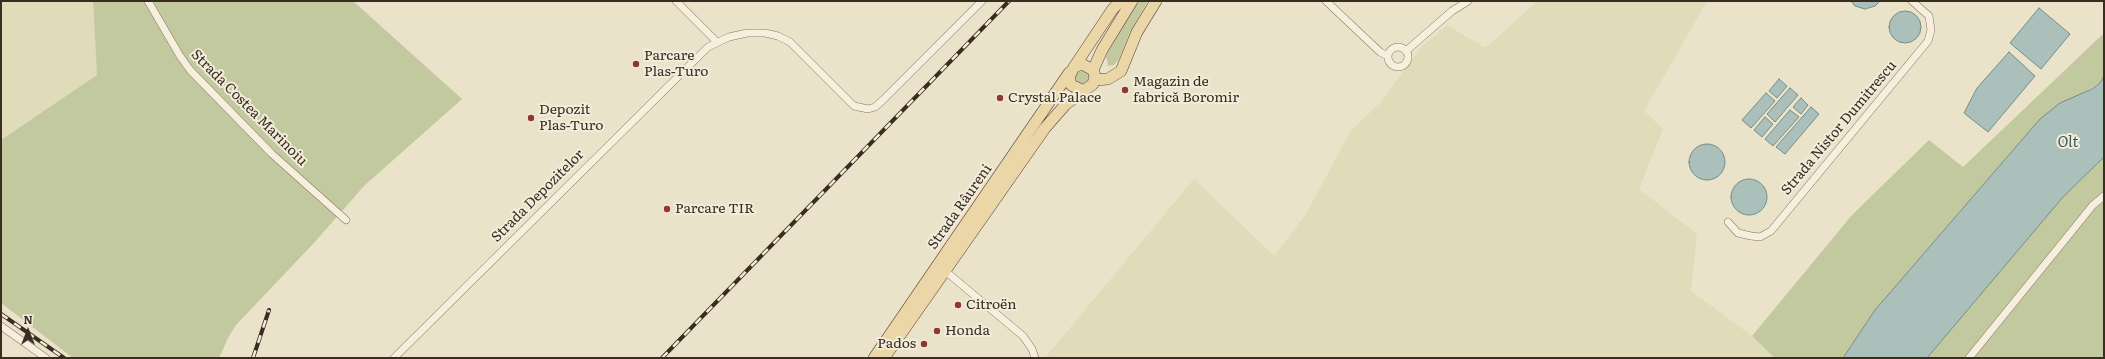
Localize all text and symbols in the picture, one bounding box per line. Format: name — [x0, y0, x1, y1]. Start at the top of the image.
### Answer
street label: Strada Costea Marinoiu — [188, 47, 310, 169]
place label: Parcare Plas-Turo — [644, 48, 708, 80]
street label: Strada Nistor Dumitrescu — [1778, 57, 1900, 199]
marker: Parcare Plas-Turo — [631, 59, 641, 69]
place label: Magazin de fabrică Boromir — [1133, 74, 1239, 106]
marker: Magazin de fabrică Boromir — [1120, 85, 1130, 95]
place label: Crystal Palace — [1008, 90, 1101, 106]
marker: Crystal Palace — [995, 93, 1005, 103]
place label: Depozit Plas-Turo — [539, 102, 603, 134]
marker: Depozit Plas-Turo — [526, 113, 536, 123]
water label: Olt — [2058, 134, 2078, 152]
street label: Strada Depozitelor — [488, 146, 588, 246]
street label: Strada Râureni — [924, 161, 996, 253]
place label: Parcare TIR — [675, 201, 754, 217]
marker: Parcare TIR — [662, 204, 672, 214]
place label: Citroën — [966, 297, 1016, 313]
marker: Citroën — [953, 300, 963, 310]
north arrow — [8, 311, 48, 351]
text: N — [23, 311, 33, 327]
place label: Honda — [945, 323, 990, 339]
marker: Honda — [932, 326, 942, 336]
place label: Pados — [877, 336, 916, 352]
marker: Pados — [919, 339, 929, 349]

